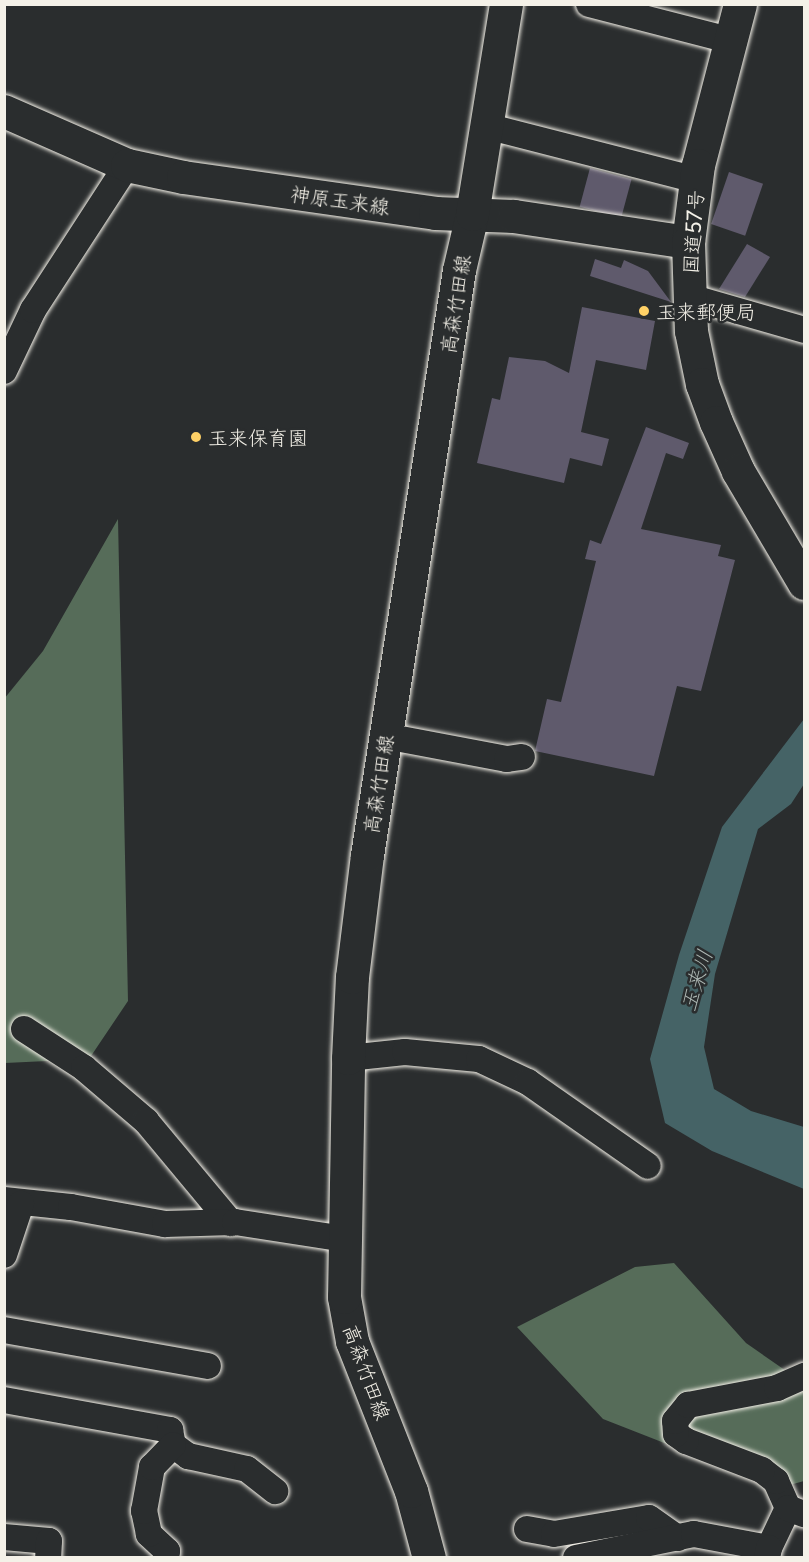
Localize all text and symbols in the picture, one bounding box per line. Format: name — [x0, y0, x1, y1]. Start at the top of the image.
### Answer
street label: 神原玉来線 — [289, 181, 391, 219]
street label: 国道57号 — [678, 189, 708, 275]
street label: 高森竹田線 — [435, 253, 475, 355]
place label: 玉来郵便局 — [656, 299, 756, 323]
marker: 玉来郵便局 — [637, 304, 651, 318]
place label: 玉来保育園 — [208, 425, 308, 449]
marker: 玉来保育園 — [189, 430, 203, 444]
street label: 高森竹田線 — [358, 733, 398, 835]
water label: 玉来川 — [674, 946, 716, 1014]
street label: 高森竹田線 — [339, 1321, 395, 1423]

